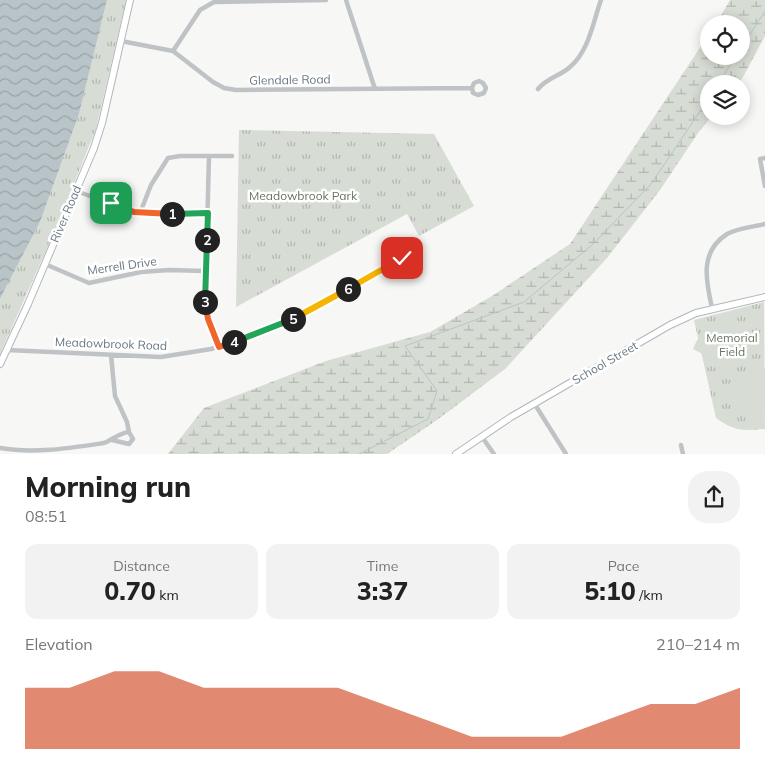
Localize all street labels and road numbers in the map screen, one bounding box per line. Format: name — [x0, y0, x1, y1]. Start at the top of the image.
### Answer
street label: Glendale Road — [249, 71, 331, 88]
street label: River Road — [47, 183, 84, 245]
street label: Merrell Drive — [86, 253, 158, 278]
street label: Meadowbrook Road — [55, 334, 167, 353]
street label: School Street — [569, 338, 640, 387]

